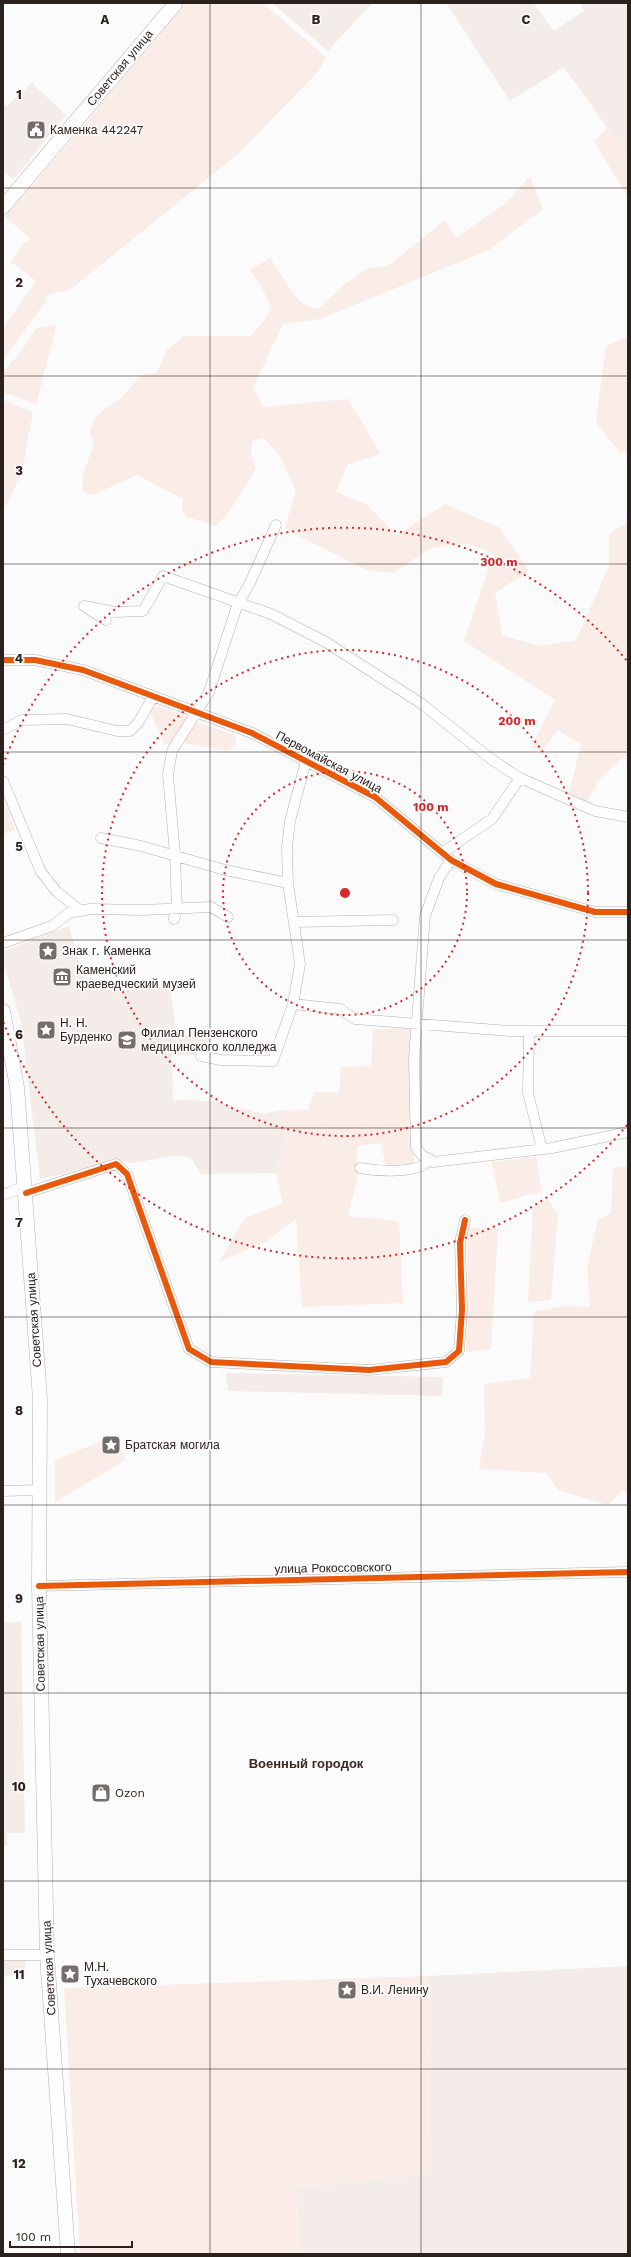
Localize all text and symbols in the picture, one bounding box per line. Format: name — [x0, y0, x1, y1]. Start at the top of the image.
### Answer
text: A — [101, 12, 110, 27]
text: B — [312, 12, 321, 27]
text: C — [522, 12, 531, 27]
street label: Советская улица — [84, 27, 156, 109]
text: 1 — [16, 87, 22, 102]
public building icon: Каменка 442247 — [25, 119, 47, 141]
place label: Каменка 442247 — [50, 123, 144, 137]
text: 2 — [15, 275, 23, 290]
text: 3 — [15, 463, 23, 478]
text: 300 m — [480, 555, 518, 569]
text: 4 — [15, 651, 24, 666]
text: 200 m — [498, 714, 536, 728]
street label: Первомайская улица — [273, 728, 385, 796]
text: 100 m — [413, 800, 449, 814]
text: 5 — [15, 839, 23, 854]
centre of rings — [338, 886, 352, 900]
place icon: Знак г. Каменка — [37, 940, 59, 962]
place label: Знак г. Каменка — [62, 944, 151, 958]
place label: Каменский краеведческий музей — [76, 963, 196, 991]
museum icon: Каменский краеведческий музей — [51, 966, 73, 988]
place label: Н. Н. Бурденко — [60, 1016, 113, 1044]
place icon: Н. Н. Бурденко — [35, 1019, 57, 1041]
place label: Филиал Пензенского медицинского колледжа — [141, 1026, 277, 1054]
text: 6 — [15, 1027, 23, 1042]
school or university icon: Филиал Пензенского медицинского колледжа — [116, 1029, 138, 1051]
text: 7 — [15, 1215, 23, 1230]
street label: Советская улица — [24, 1272, 44, 1368]
text: 8 — [15, 1403, 23, 1418]
place icon: Братская могила — [100, 1434, 122, 1456]
place label: Братская могила — [125, 1438, 220, 1452]
street label: улица Рокоссовского — [274, 1560, 392, 1576]
text: 9 — [15, 1591, 23, 1606]
street label: Советская улица — [32, 1596, 48, 1692]
district label: Военный городок — [249, 1756, 364, 1771]
text: 10 — [12, 1779, 26, 1794]
shop icon: Ozon — [90, 1782, 112, 1804]
place label: Ozon — [115, 1786, 145, 1800]
street label: Советская улица — [40, 1920, 58, 2016]
place label: М.Н. Тухачевского — [84, 1960, 157, 1988]
place icon: М.Н. Тухачевского — [59, 1963, 81, 1985]
text: 11 — [13, 1967, 25, 1982]
place icon: В.И. Ленину — [336, 1979, 358, 2001]
place label: В.И. Ленину — [361, 1983, 429, 1997]
text: 12 — [12, 2156, 26, 2171]
scale bar — [10, 2223, 132, 2249]
text: 100 m — [16, 2230, 51, 2244]

